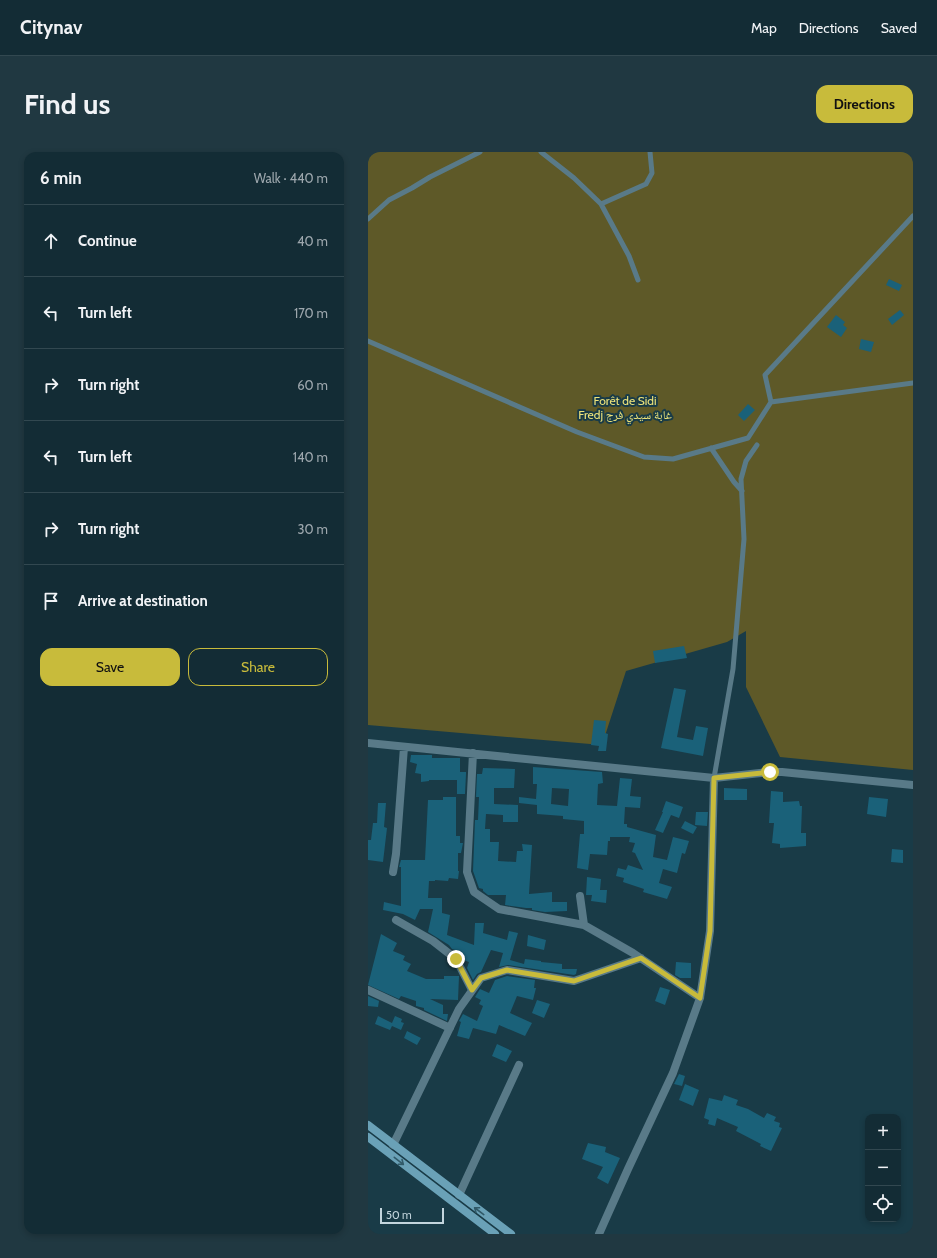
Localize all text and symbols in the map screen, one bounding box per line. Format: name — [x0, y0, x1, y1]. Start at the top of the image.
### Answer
text: Citynav — [20, 16, 82, 39]
text: Map — [751, 19, 777, 37]
text: Directions — [799, 19, 859, 37]
text: Saved — [881, 19, 917, 37]
button: Directions — [816, 85, 913, 123]
text: Find us — [24, 87, 110, 121]
text: 6 min — [40, 168, 82, 188]
text: Walk · 440 m — [254, 170, 328, 186]
icon: ahead — [40, 230, 62, 252]
text: Continue — [78, 232, 137, 250]
text: 40 m — [297, 233, 328, 249]
icon: left — [40, 302, 62, 324]
text: Turn left — [78, 304, 132, 322]
text: 170 m — [294, 305, 328, 321]
icon: right — [40, 374, 62, 396]
text: Turn right — [78, 376, 139, 394]
text: 60 m — [297, 377, 328, 393]
park label: Forêt de Sidi Fredj غابة سيدي فرج — [578, 393, 672, 425]
icon: left — [40, 446, 62, 468]
text: Turn left — [78, 448, 132, 466]
text: 140 m — [293, 449, 328, 465]
icon: right — [40, 518, 62, 540]
text: Turn right — [78, 520, 139, 538]
text: 30 m — [298, 521, 328, 537]
icon: arrive — [40, 590, 62, 612]
text: Arrive at destination — [78, 592, 208, 610]
button: Save — [40, 648, 180, 686]
button: Share — [188, 648, 328, 686]
route start — [761, 763, 779, 781]
route end — [447, 950, 465, 968]
map controls — [865, 1114, 901, 1222]
button: + — [865, 1114, 901, 1150]
button: − — [865, 1150, 901, 1186]
one-way arrow — [393, 1157, 404, 1165]
button: locate — [865, 1186, 901, 1222]
scale bar — [380, 1206, 444, 1225]
one-way arrow — [474, 1207, 485, 1215]
text: 50 m — [386, 1208, 412, 1222]

